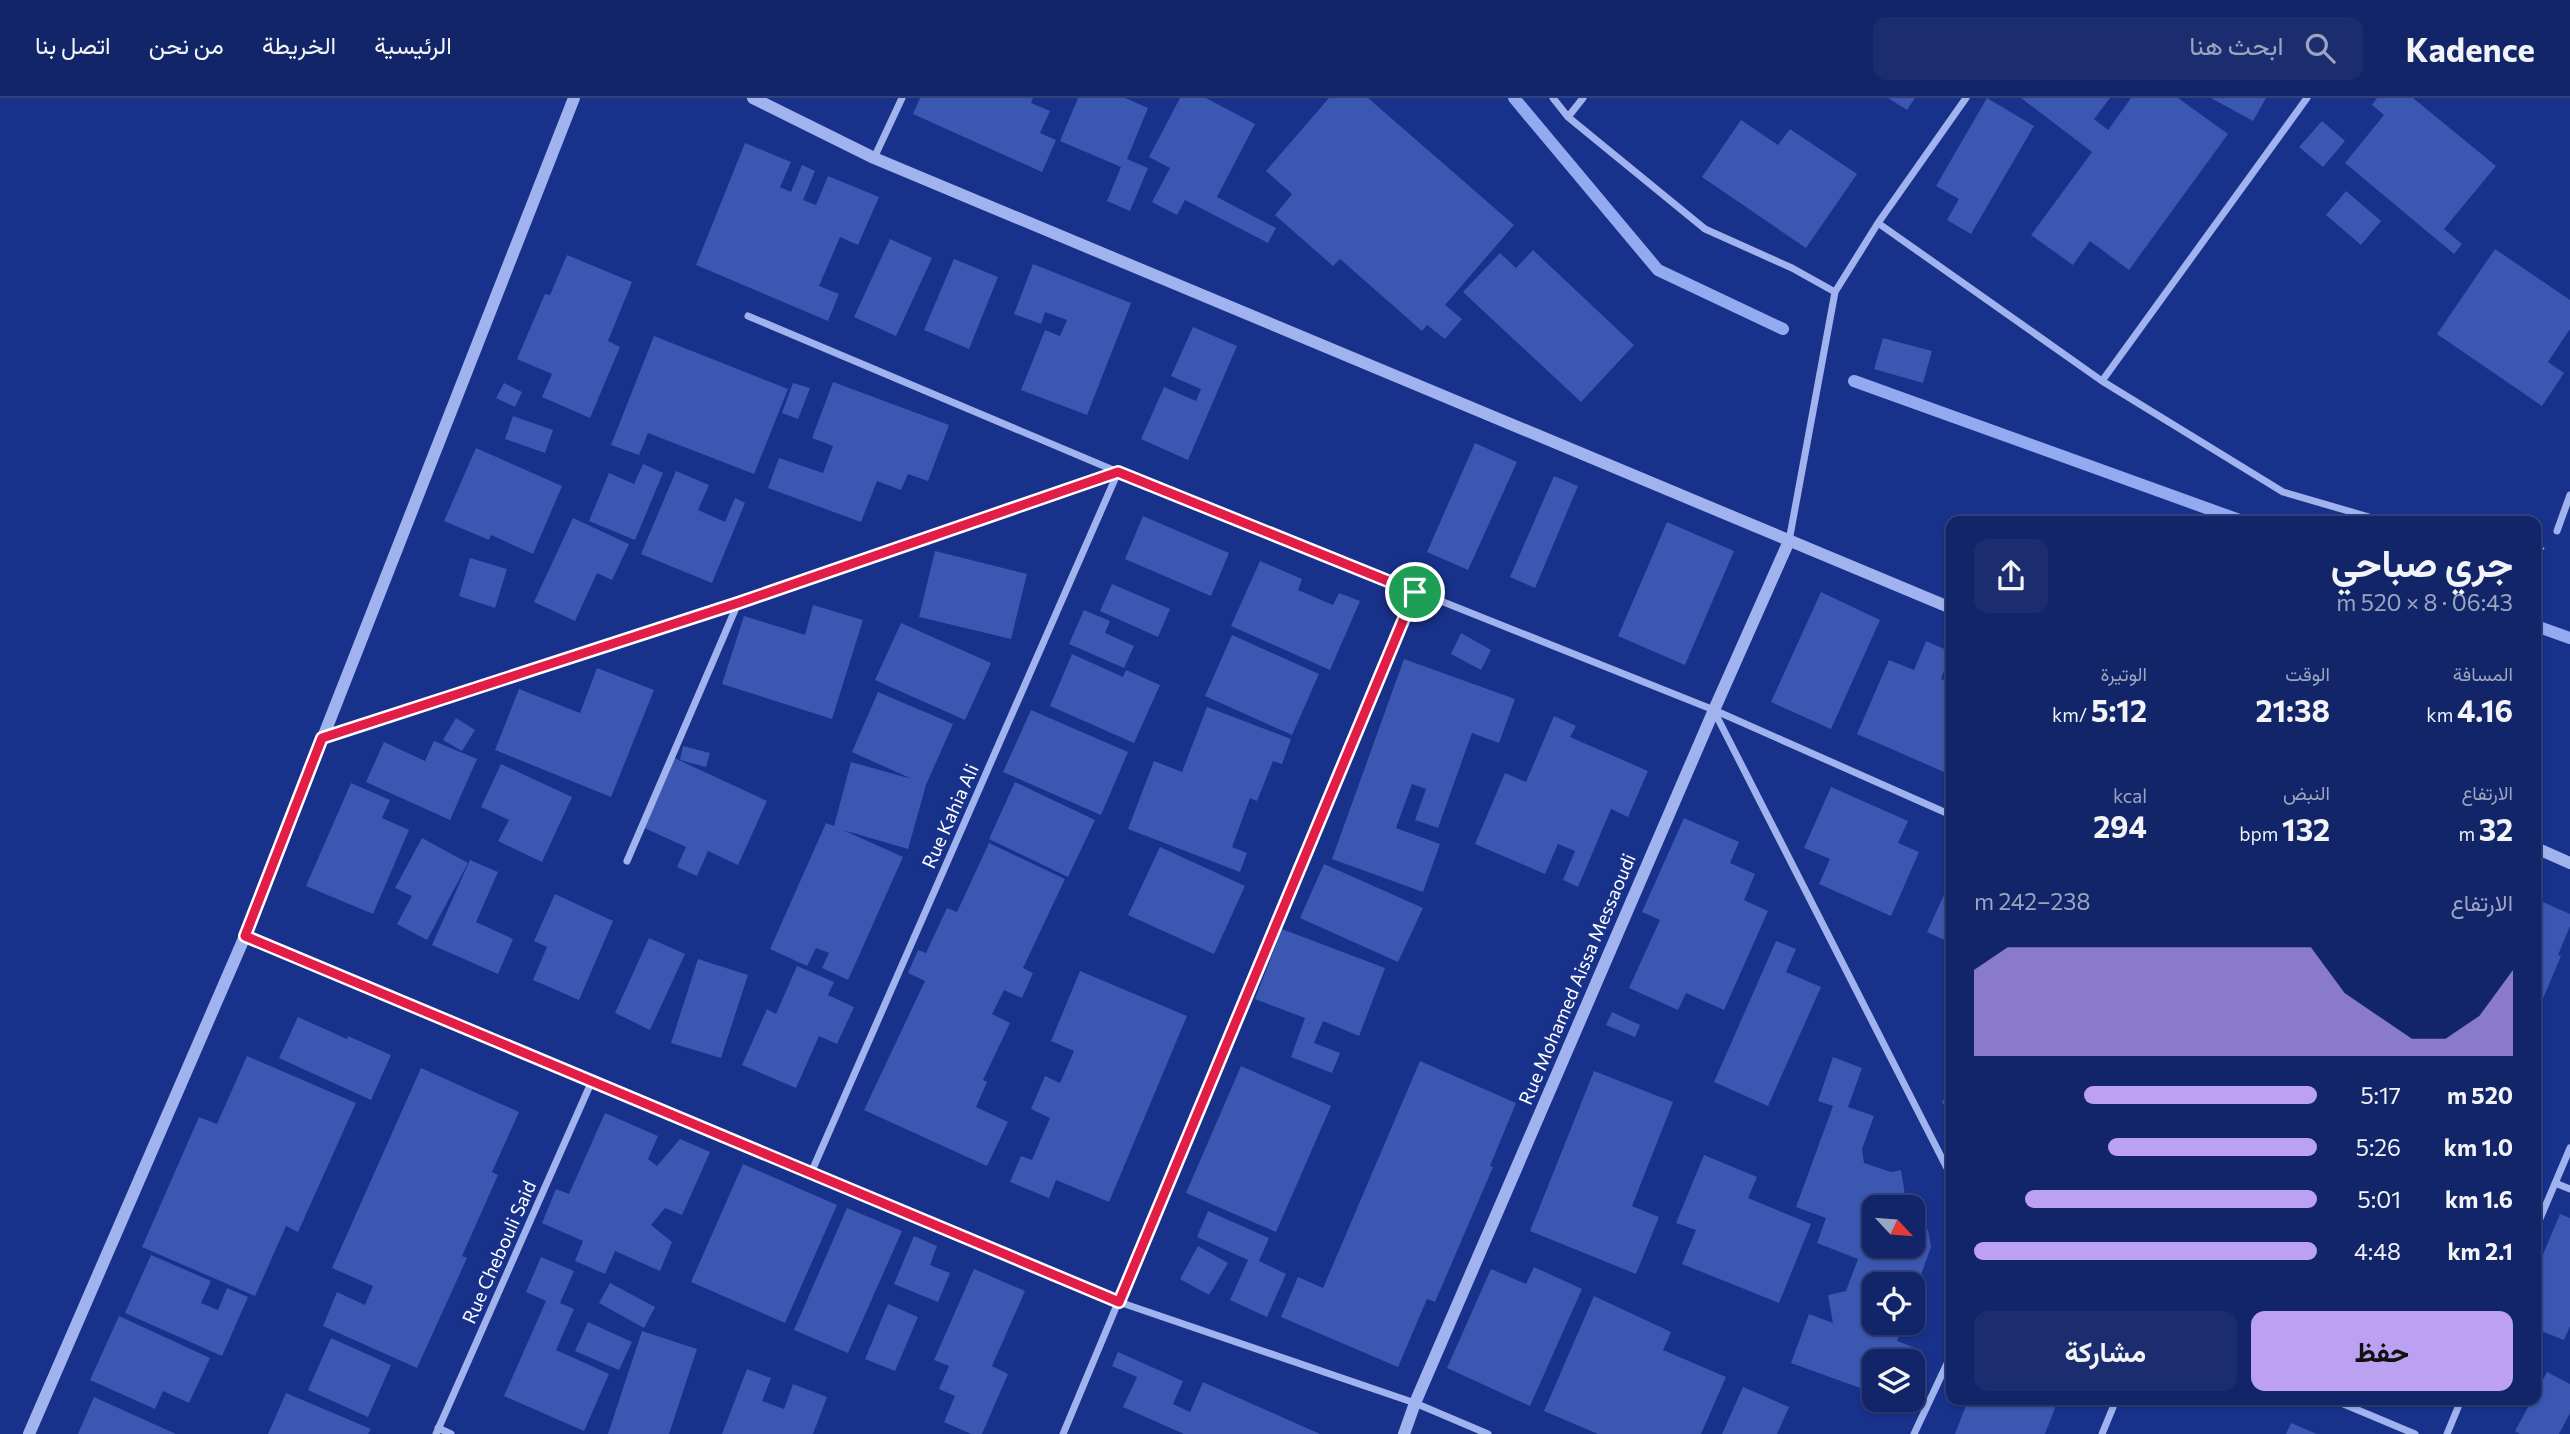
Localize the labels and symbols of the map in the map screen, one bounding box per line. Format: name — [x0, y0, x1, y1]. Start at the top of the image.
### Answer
pin — [1385, 562, 1445, 622]
street label: Rue Kahia Ali — [916, 760, 983, 872]
street label: Rue Mohamed Aissa Messaoudi — [1513, 850, 1640, 1108]
street label: Rue Chebouli Said — [457, 1177, 540, 1327]
north arrow — [1862, 1195, 1925, 1258]

